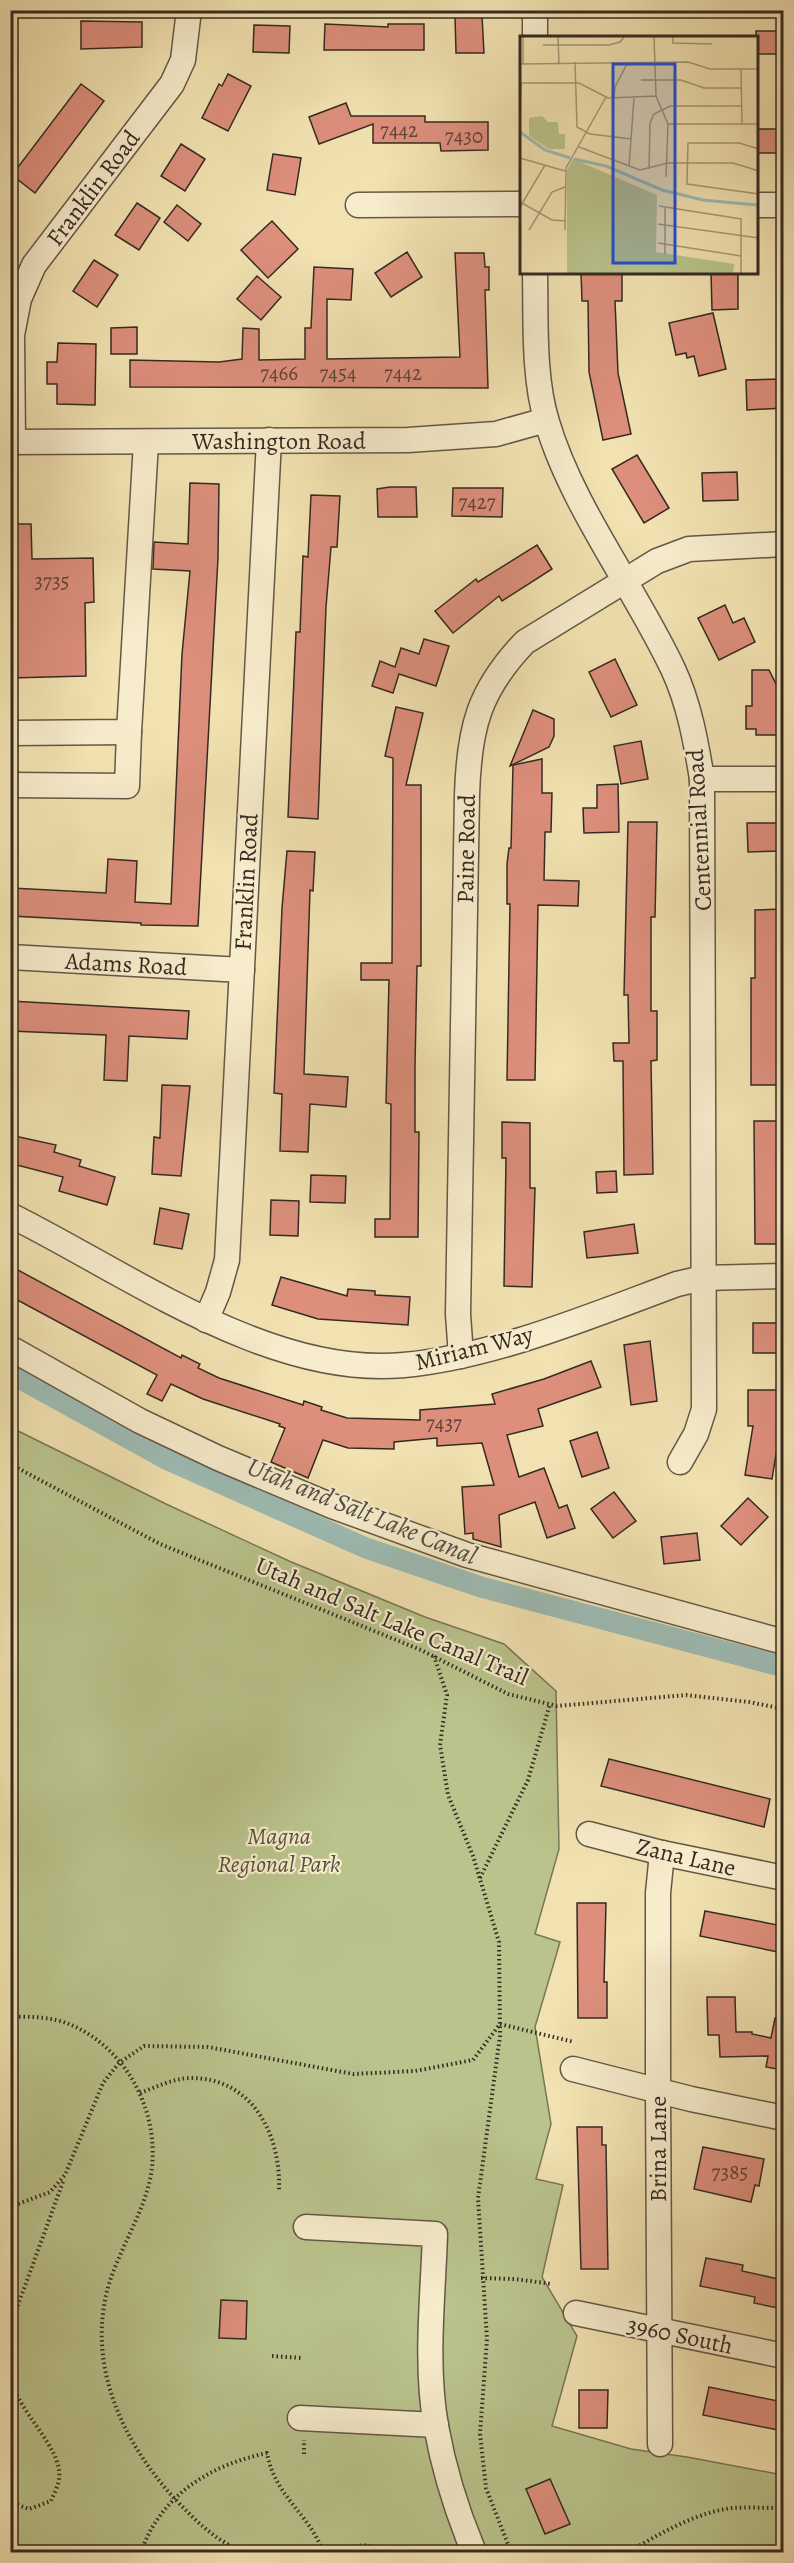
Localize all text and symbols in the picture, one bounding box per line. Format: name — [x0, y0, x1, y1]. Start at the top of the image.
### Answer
inset map — [520, 36, 758, 274]
house number: 7442 — [380, 116, 418, 144]
house number: 7430 — [445, 122, 483, 150]
street label: Franklin Road — [39, 123, 147, 253]
house number: 7466 — [260, 359, 298, 387]
house number: 7454 — [320, 359, 356, 387]
house number: 7442 — [384, 359, 422, 387]
street label: Washington Road — [191, 425, 366, 457]
house number: 7427 — [458, 488, 496, 516]
house number: 3735 — [34, 567, 70, 595]
street label: Centennial Road — [679, 748, 719, 912]
street label: Paine Road — [449, 794, 483, 904]
street label: Franklin Road — [226, 812, 266, 952]
street label: Adams Road — [63, 945, 188, 983]
street label: Miriam Way — [412, 1318, 537, 1378]
house number: 7437 — [426, 1409, 462, 1437]
water label: Utah and Salt Lake Canal — [242, 1449, 483, 1573]
street label: Utah and Salt Lake Canal Trail — [251, 1549, 533, 1693]
park label: Magna Regional Park — [217, 1820, 341, 1880]
street label: Zana Lane — [633, 1830, 739, 1884]
street label: Brina Lane — [642, 2096, 674, 2202]
house number: 7385 — [712, 2158, 748, 2186]
street label: 3960 South — [624, 2308, 736, 2362]

